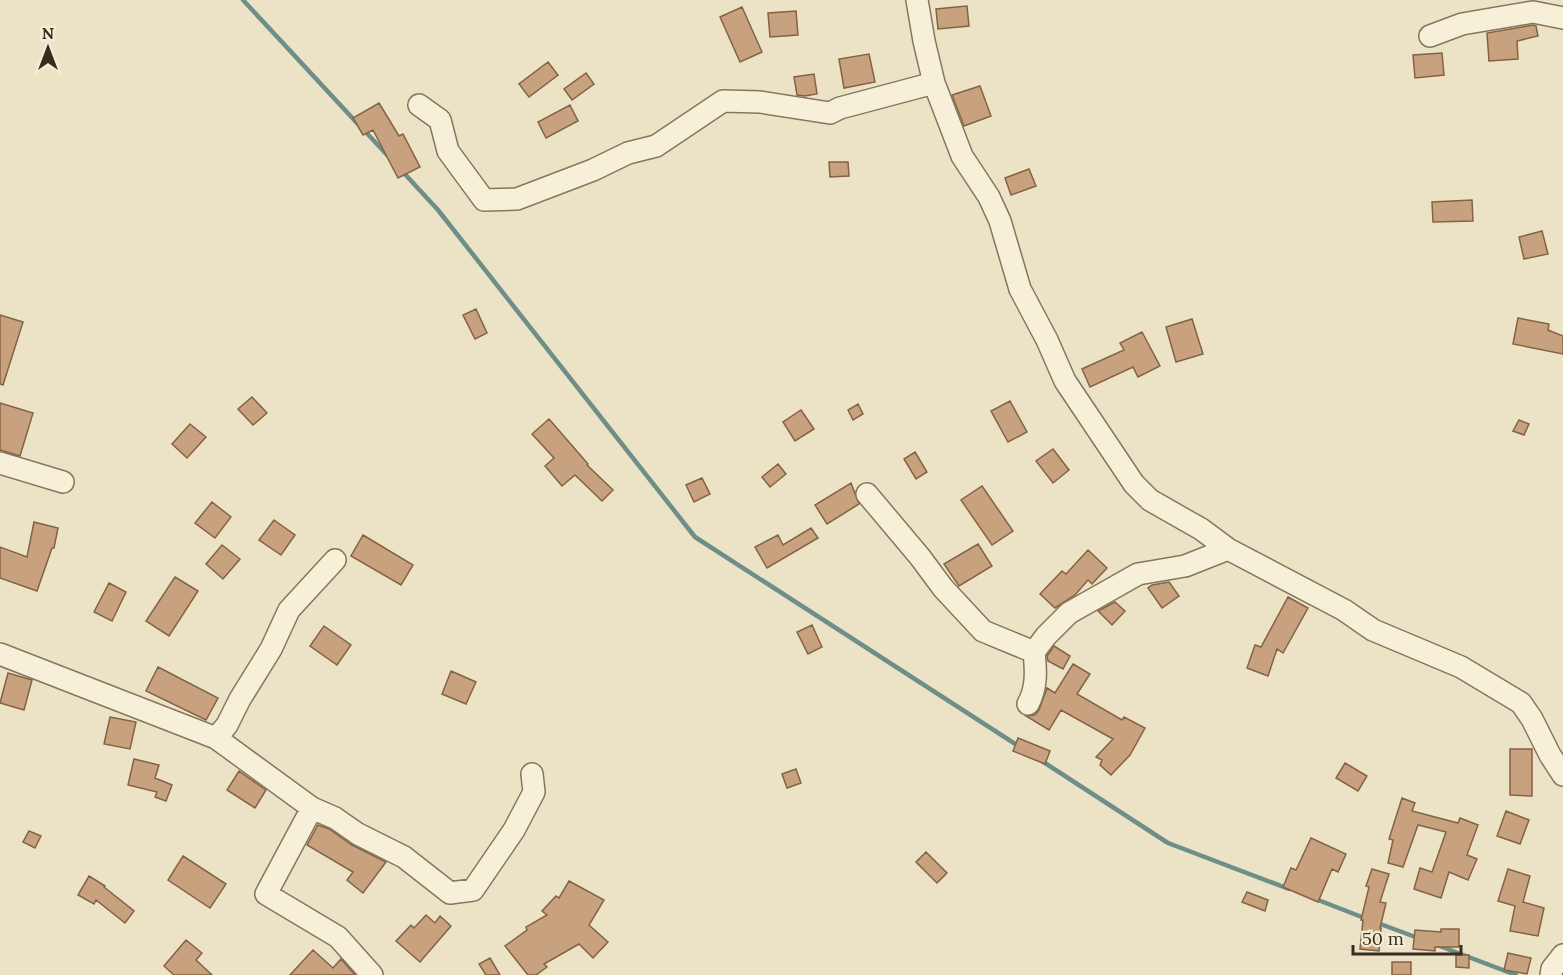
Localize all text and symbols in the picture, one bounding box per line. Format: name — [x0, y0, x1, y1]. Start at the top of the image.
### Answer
north arrow — [18, 18, 78, 78]
text: N — [42, 23, 54, 43]
scale bar — [1353, 918, 1461, 956]
text: 50 m — [1362, 927, 1404, 950]

